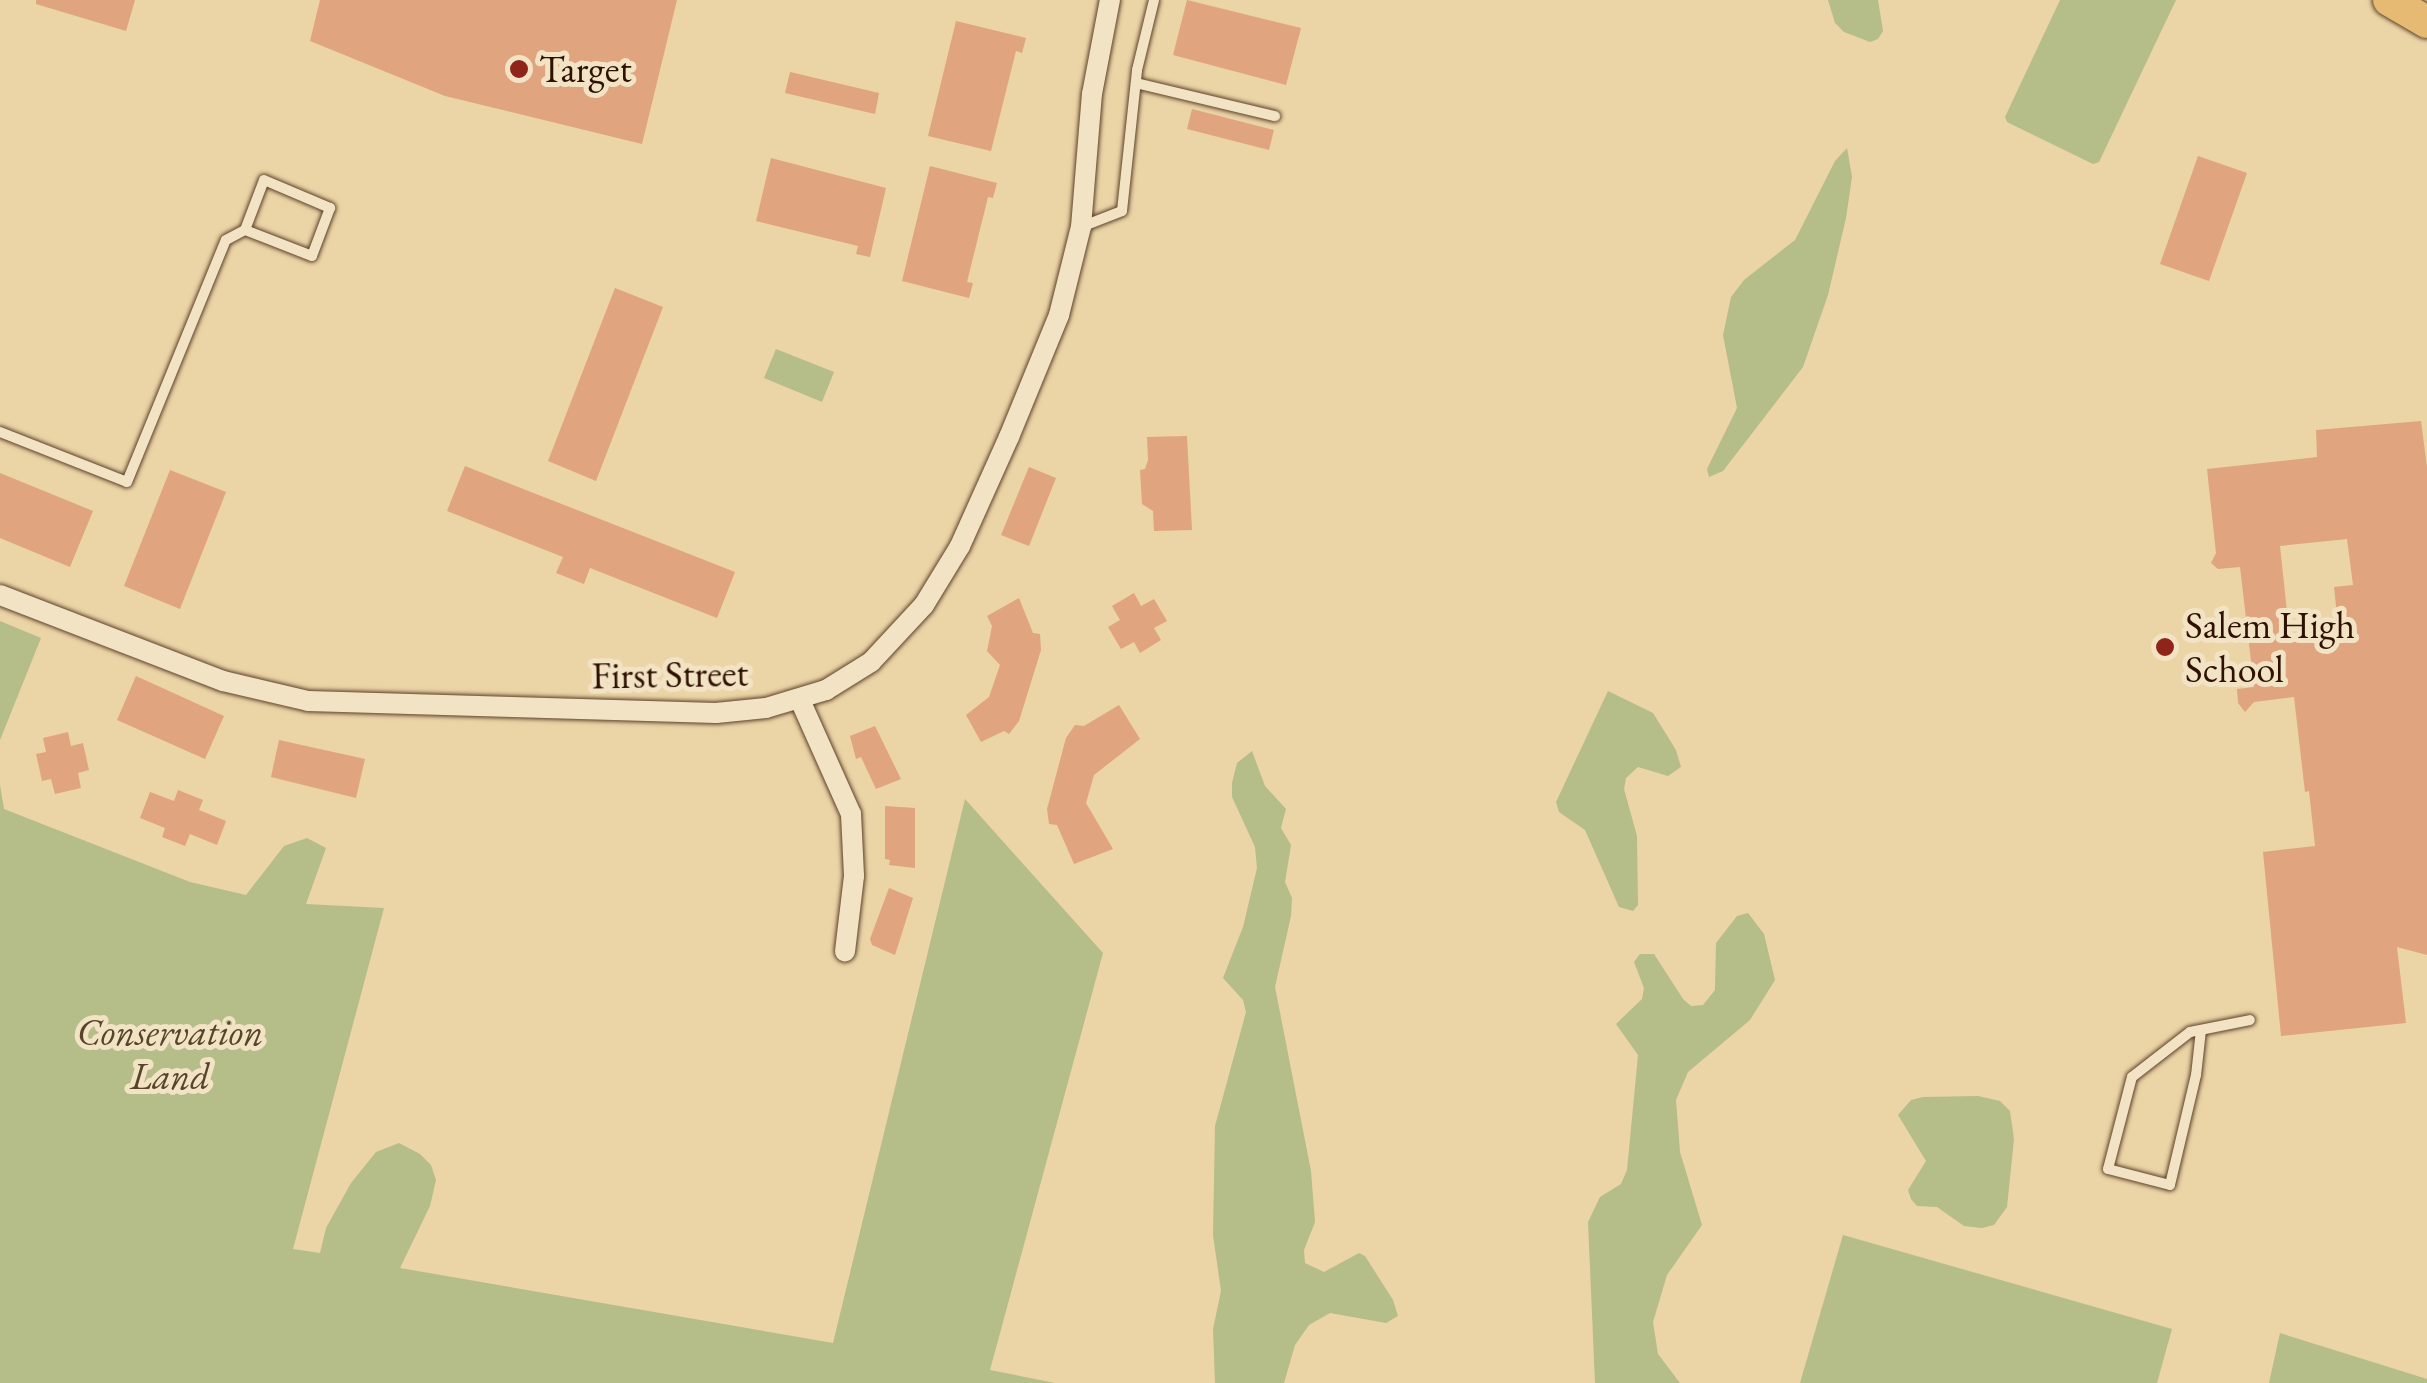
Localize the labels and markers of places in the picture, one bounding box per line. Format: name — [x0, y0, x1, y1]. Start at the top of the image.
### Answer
place label: Target — [539, 46, 632, 92]
marker: Target — [508, 58, 530, 80]
place label: Salem High School — [2185, 602, 2355, 692]
marker: Salem High School — [2154, 636, 2176, 658]

